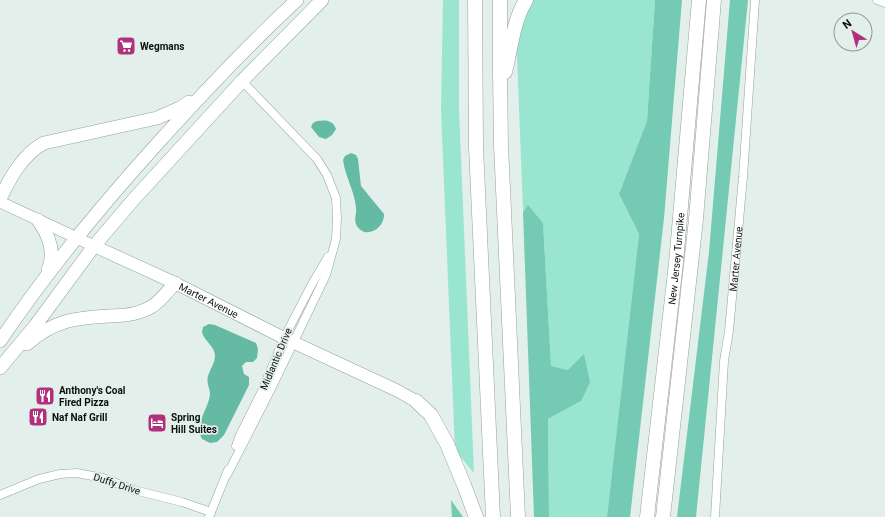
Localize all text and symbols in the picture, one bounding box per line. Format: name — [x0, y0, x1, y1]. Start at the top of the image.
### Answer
north arrow — [833, 12, 873, 52]
text: N — [840, 17, 854, 32]
supermarket icon: Wegmans — [115, 35, 137, 57]
place label: Wegmans — [140, 41, 184, 52]
street label: New Jersey Turnpike — [666, 212, 686, 305]
street label: Marter Avenue — [727, 226, 744, 292]
street label: Marter Avenue — [177, 281, 240, 320]
street label: Midlantic Drive — [258, 326, 294, 392]
restaurant icon: Anthony's Coal Fired Pizza — [34, 385, 56, 407]
place label: Anthony's Coal Fired Pizza — [59, 385, 126, 408]
restaurant icon: Naf Naf Grill — [27, 406, 49, 428]
place label: Naf Naf Grill — [52, 412, 108, 423]
hotel icon: Spring Hill Suites — [146, 412, 168, 434]
place label: Spring Hill Suites — [171, 412, 217, 435]
street label: Duffy Drive — [92, 471, 142, 497]

